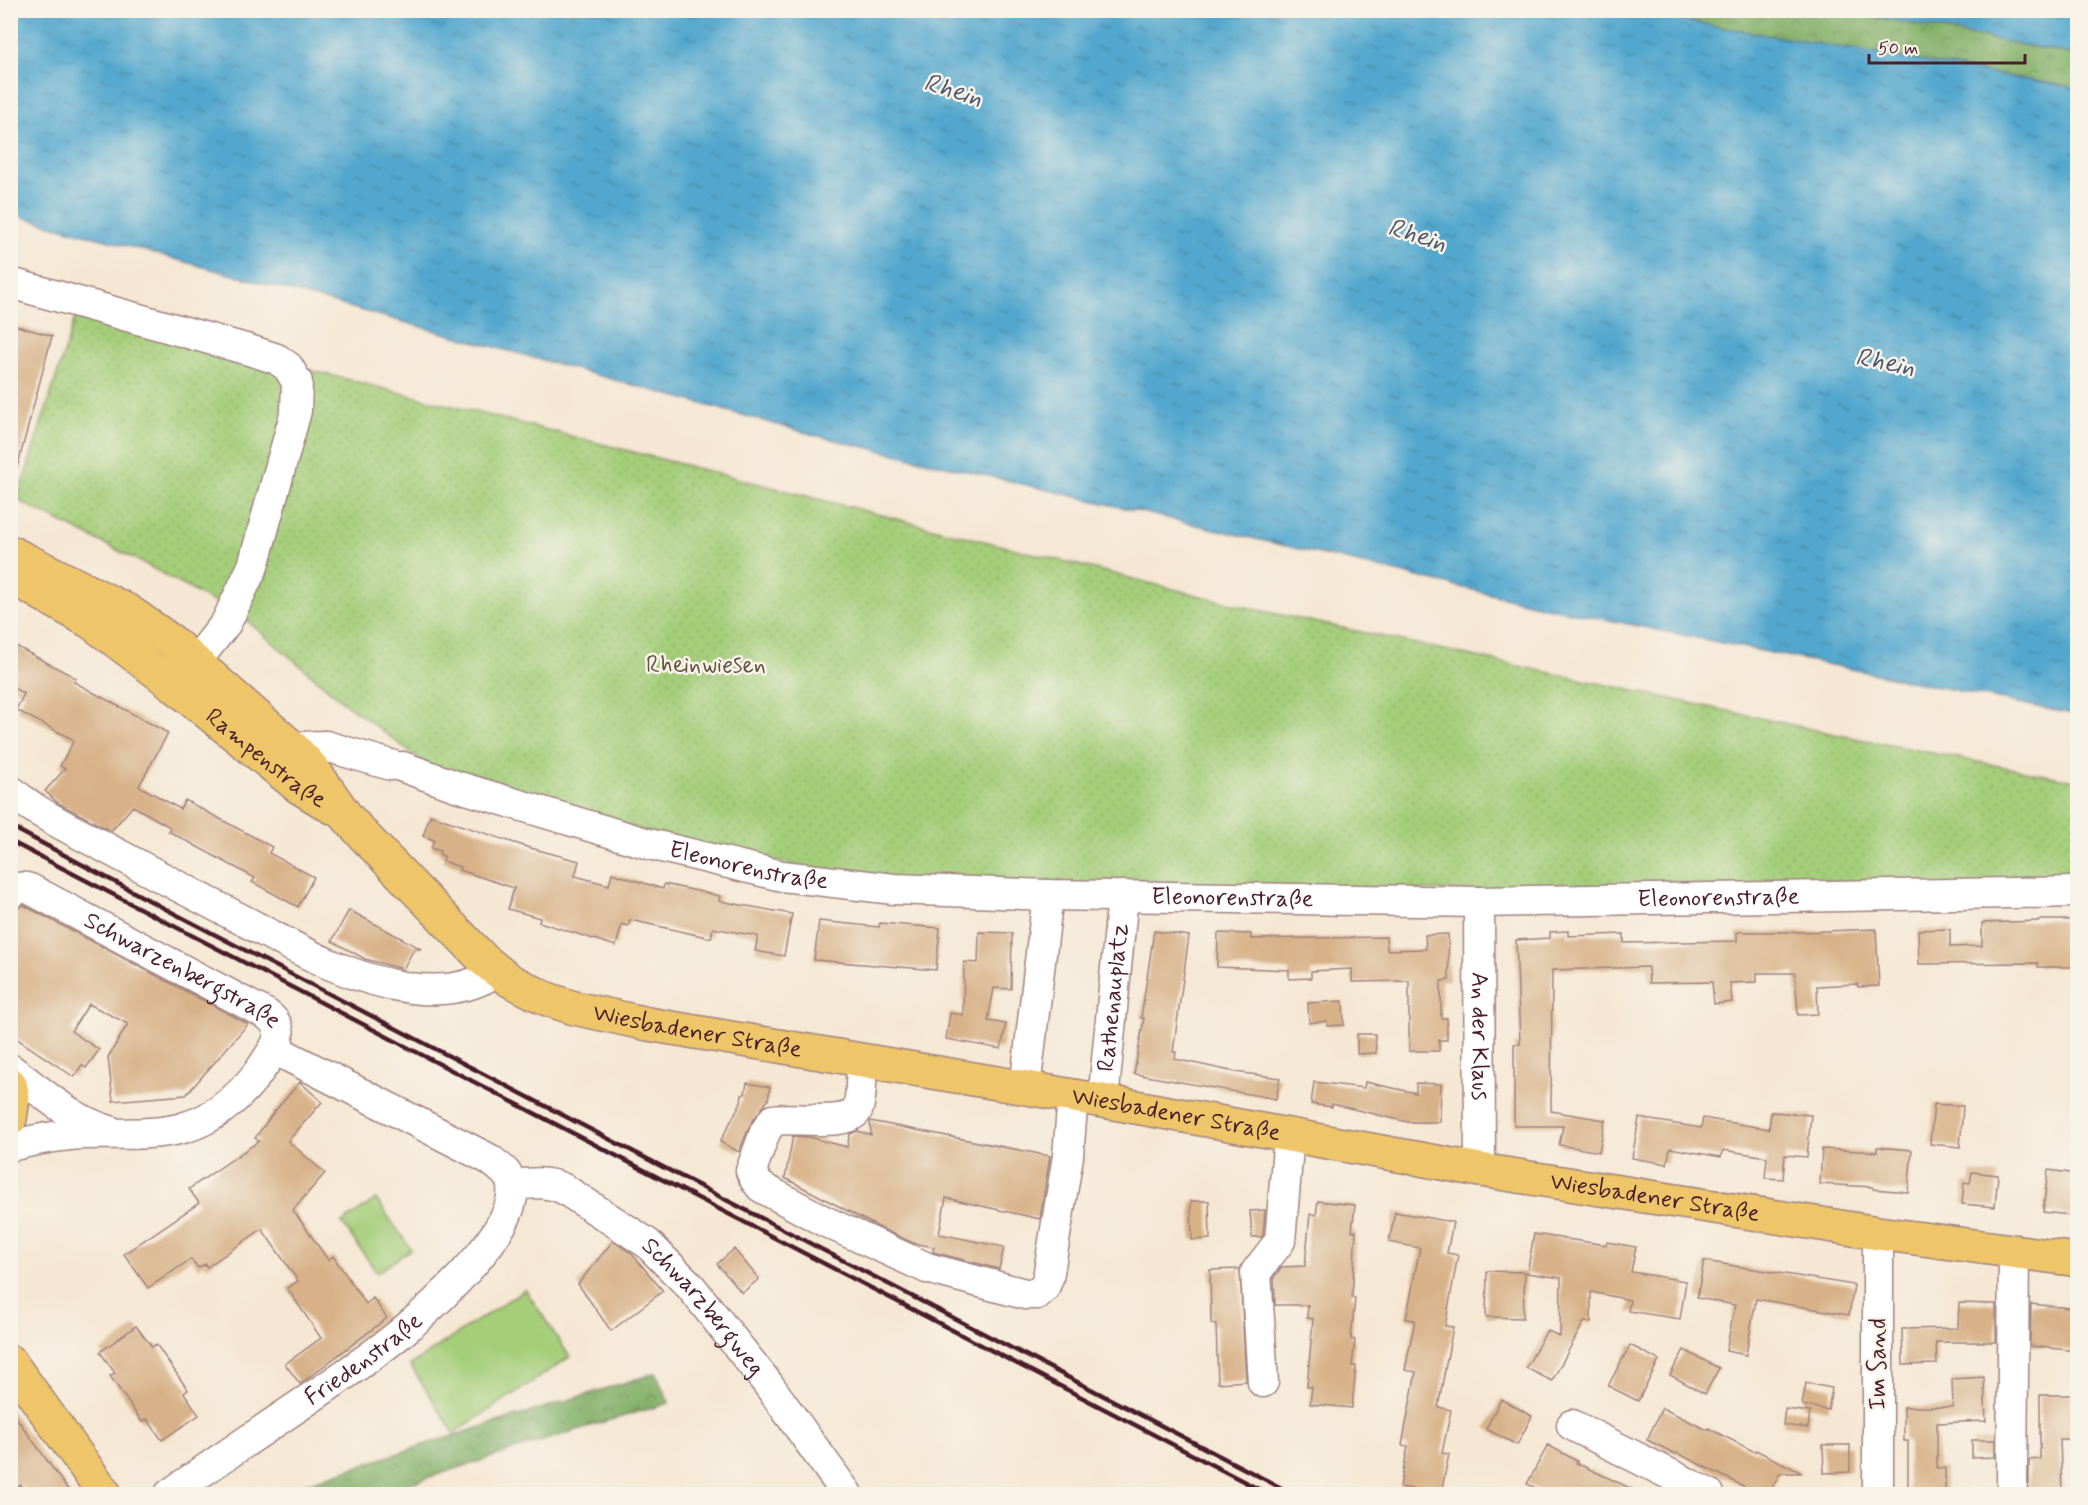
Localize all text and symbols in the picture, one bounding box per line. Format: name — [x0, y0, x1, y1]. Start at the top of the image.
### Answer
scale bar — [1869, 27, 2025, 65]
text: 50 m — [1878, 37, 1918, 61]
water label: Rhein — [919, 66, 987, 116]
water label: Rhein — [1383, 211, 1451, 261]
water label: Rhein — [1852, 341, 1918, 385]
park label: Rheinwiesen — [646, 650, 766, 681]
street label: Rampenstraße — [199, 701, 332, 815]
street label: Eleonorenstraße — [666, 834, 830, 897]
street label: Eleonorenstraße — [1151, 881, 1314, 915]
street label: Eleonorenstraße — [1637, 881, 1800, 915]
street label: Schwarzenbergstraße — [78, 905, 289, 1035]
street label: Rathenauplatz — [1090, 922, 1136, 1073]
street label: An der Klaus — [1464, 972, 1495, 1100]
street label: Wiesbadener Straße — [590, 997, 804, 1065]
street label: Wiesbadener Straße — [1069, 1080, 1283, 1149]
street label: Wiesbadener Straße — [1548, 1166, 1762, 1230]
street label: Schwarzbergweg — [635, 1231, 771, 1383]
street label: Friedenstraße — [299, 1306, 429, 1413]
street label: Im Sand — [1863, 1318, 1894, 1410]

